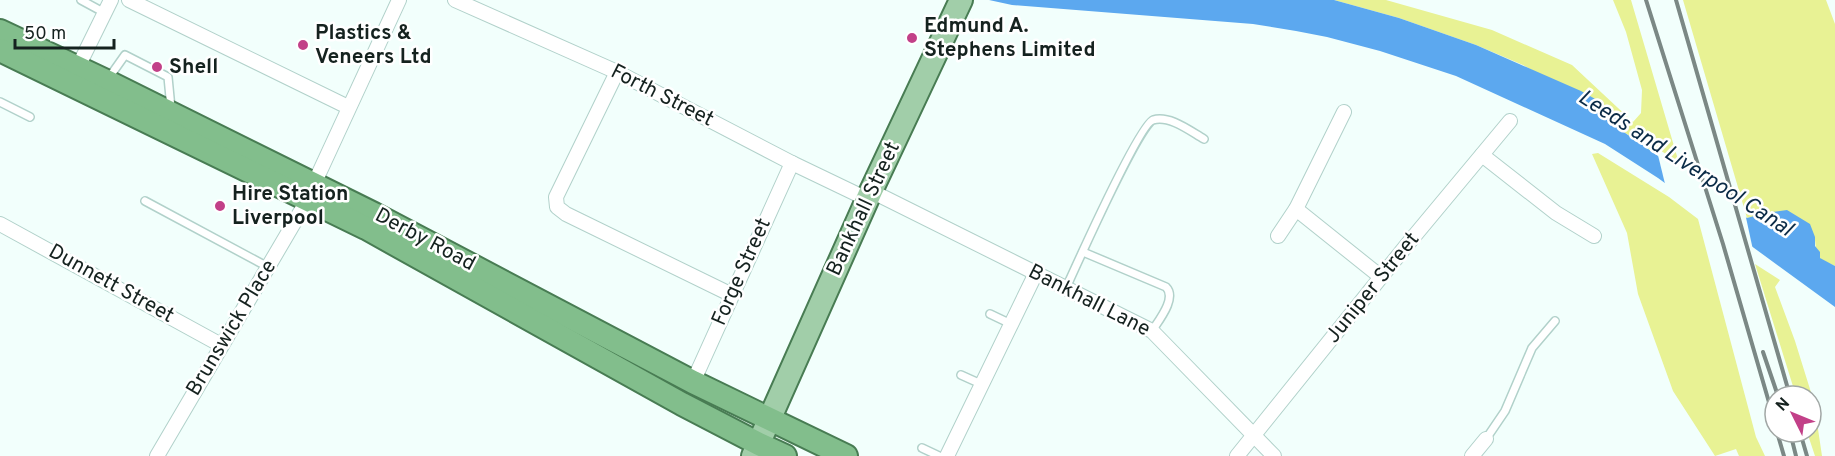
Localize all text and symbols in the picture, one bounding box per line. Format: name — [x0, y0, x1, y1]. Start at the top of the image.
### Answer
scale bar — [15, 12, 114, 50]
place label: Edmund A. Stephens Limited — [924, 13, 1096, 64]
place label: Plastics & Veneers Ltd — [315, 20, 432, 71]
text: 50 m — [24, 23, 66, 46]
marker: Edmund A. Stephens Limited — [905, 31, 919, 45]
marker: Plastics & Veneers Ltd — [296, 38, 310, 52]
place label: Shell — [169, 54, 218, 81]
street label: Forth Street — [606, 58, 718, 134]
marker: Shell — [150, 60, 164, 74]
water label: Leeds and Liverpool Canal — [1573, 85, 1798, 244]
street label: Bankhall Street — [821, 138, 907, 280]
place label: Hire Station Liverpool — [232, 181, 348, 232]
marker: Hire Station Liverpool — [213, 199, 227, 213]
street label: Derby Road — [370, 202, 480, 278]
street label: Forge Street — [706, 214, 778, 330]
street label: Juniper Street — [1320, 227, 1426, 349]
street label: Dunnett Street — [43, 238, 179, 330]
street label: Brunswick Place — [181, 255, 283, 401]
street label: Bankhall Lane — [1023, 259, 1155, 343]
north arrow — [1763, 384, 1823, 444]
text: N — [1772, 394, 1795, 416]

